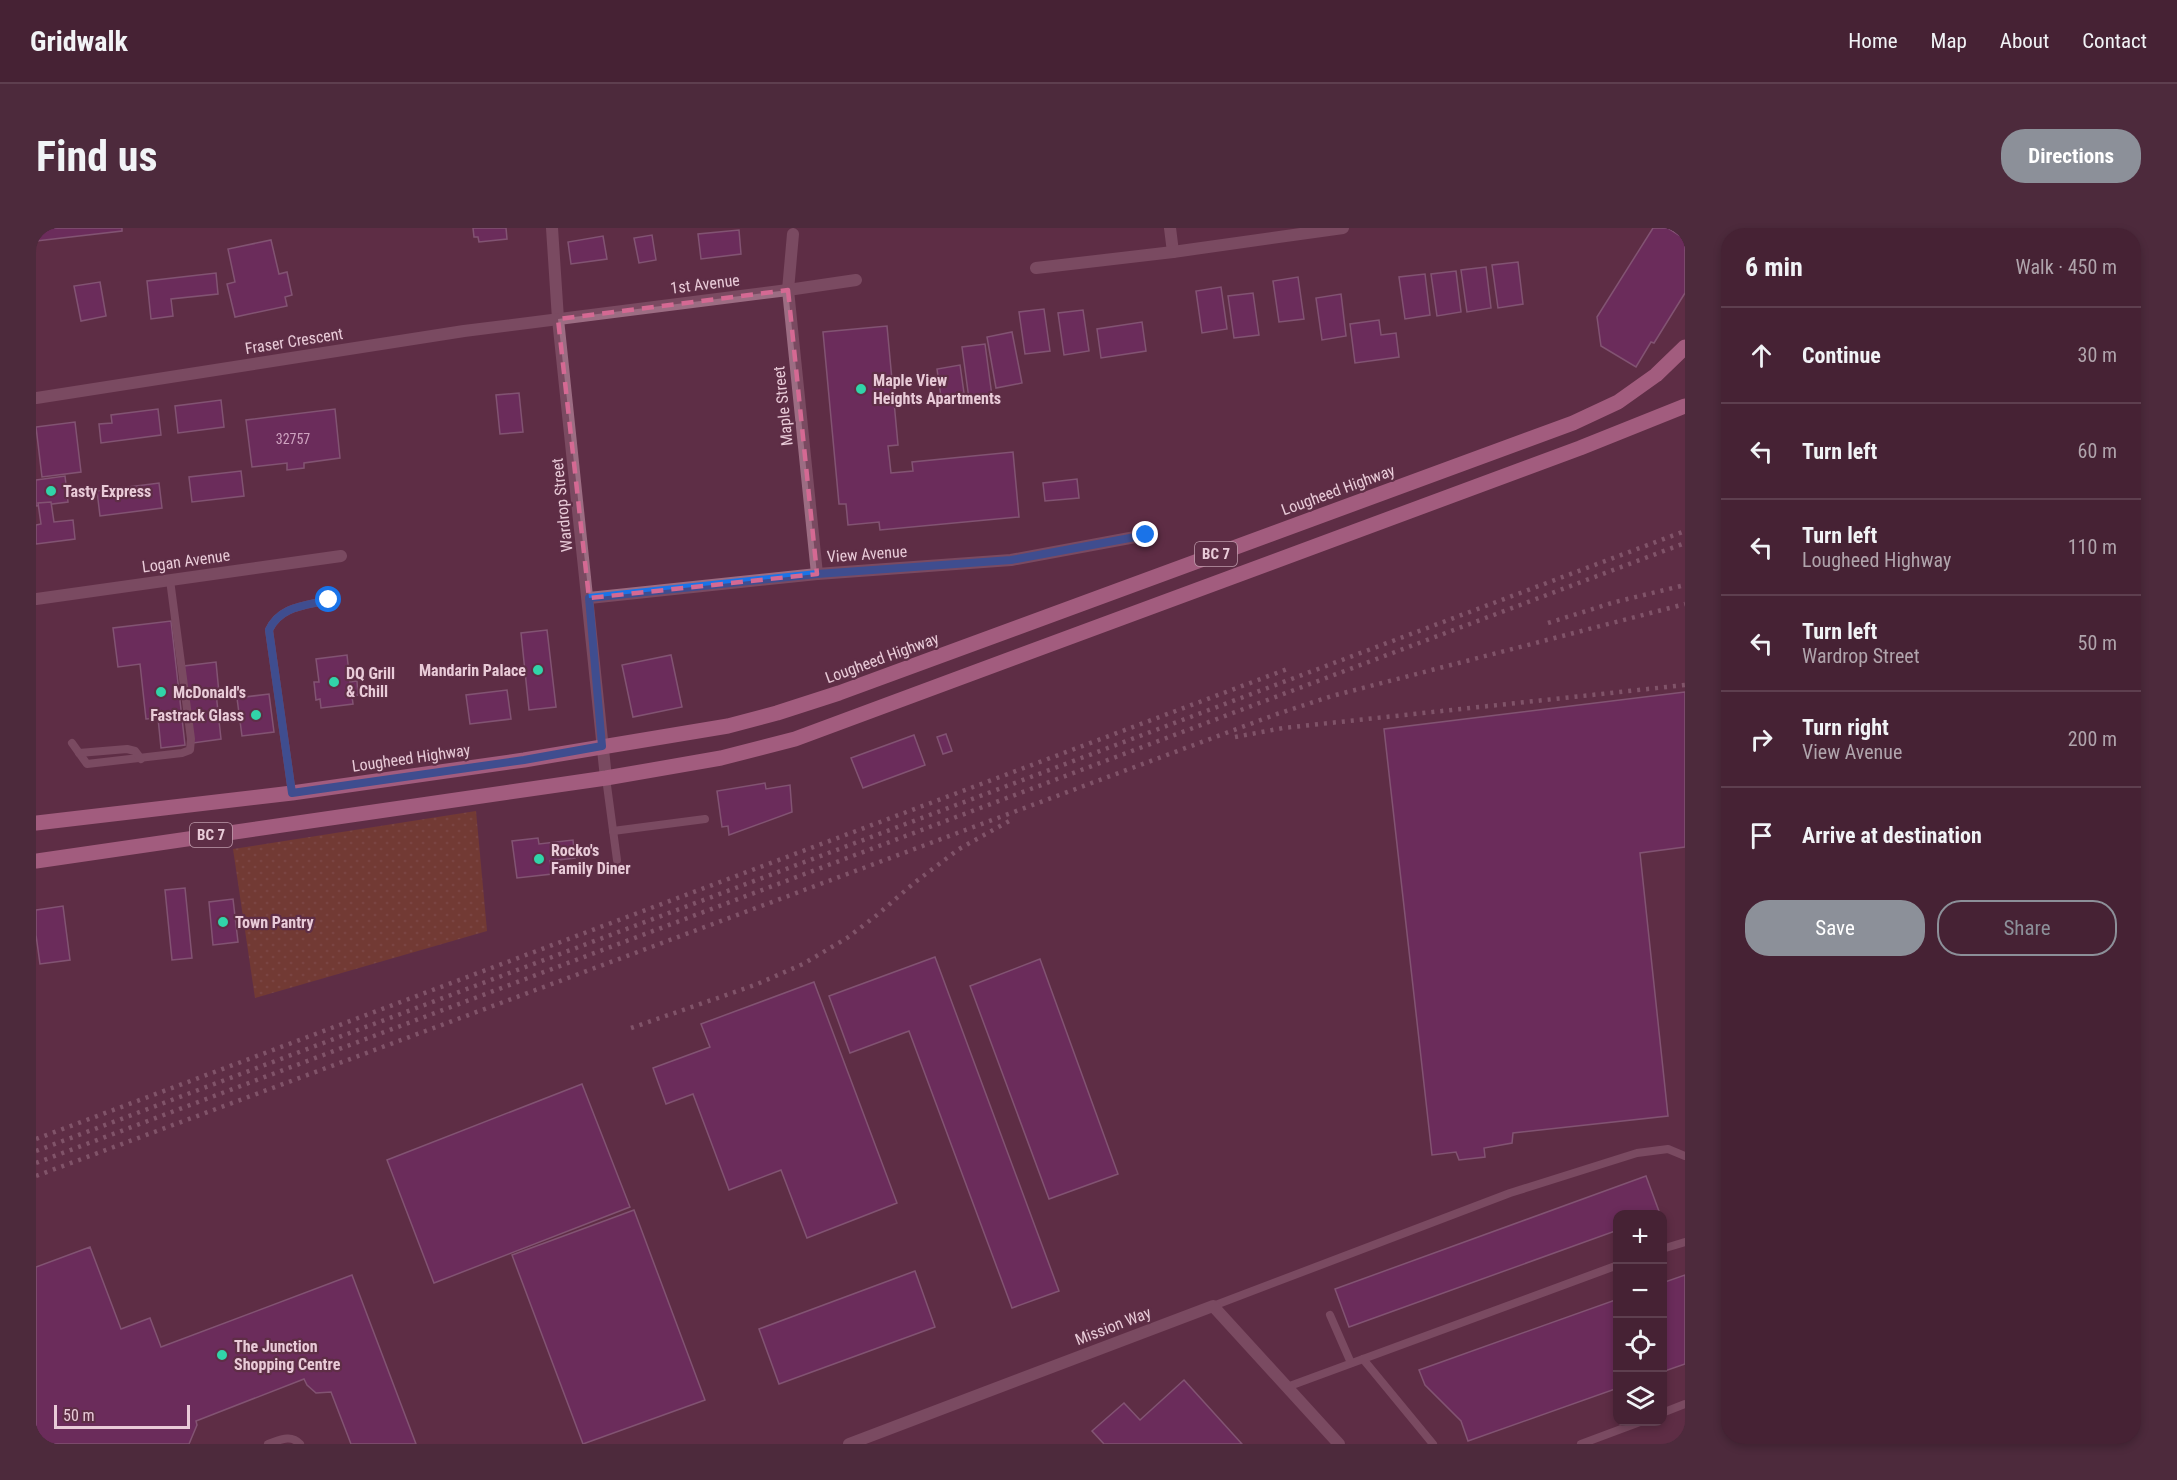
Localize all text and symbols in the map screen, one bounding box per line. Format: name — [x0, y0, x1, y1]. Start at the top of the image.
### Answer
text: Gridwalk — [30, 25, 128, 58]
text: Home — [1848, 29, 1898, 53]
text: Map — [1931, 29, 1967, 53]
text: About — [2000, 29, 2049, 53]
text: Contact — [2082, 29, 2147, 53]
button: Directions — [2001, 129, 2141, 183]
text: Find us — [36, 132, 157, 181]
text: 6 min — [1745, 252, 1803, 282]
text: Walk · 450 m — [2016, 255, 2117, 279]
street label: 1st Avenue — [669, 270, 741, 298]
street label: Fraser Crescent — [244, 324, 345, 358]
icon: ahead — [1745, 339, 1778, 372]
text: Continue — [1802, 343, 1881, 368]
text: 30 m — [2078, 343, 2117, 367]
street label: Maple Street — [769, 365, 797, 447]
place label: Maple View Heights Apartments — [873, 371, 1001, 408]
marker: Maple View Heights Apartments — [854, 382, 868, 396]
house number: 32757 — [276, 431, 310, 447]
icon: left — [1745, 435, 1778, 468]
text: Turn left — [1802, 439, 1877, 464]
text: 60 m — [2078, 439, 2117, 463]
street label: Wardrop Street — [548, 457, 576, 553]
street label: Lougheed Highway — [1279, 461, 1398, 519]
place label: Tasty Express — [63, 482, 151, 501]
marker: Tasty Express — [44, 484, 58, 498]
route end — [1132, 521, 1158, 547]
text: Turn left — [1802, 523, 1877, 548]
icon: left — [1745, 531, 1778, 564]
text: 110 m — [2068, 535, 2117, 559]
street label: View Avenue — [826, 542, 908, 566]
road number: BC 7 — [1195, 542, 1237, 566]
street label: Logan Avenue — [141, 545, 231, 577]
text: Lougheed Highway — [1802, 548, 1951, 572]
route start — [315, 586, 341, 612]
text: Turn left — [1802, 619, 1877, 644]
icon: left — [1745, 627, 1778, 660]
street label: Lougheed Highway — [823, 629, 942, 687]
text: 50 m — [2078, 631, 2117, 655]
text: Wardrop Street — [1802, 644, 1920, 668]
place label: Mandarin Palace — [419, 661, 526, 680]
marker: Mandarin Palace — [531, 663, 545, 677]
place label: DQ Grill & Chill — [346, 664, 395, 701]
marker: DQ Grill & Chill — [327, 675, 341, 689]
place label: McDonald's — [173, 683, 246, 702]
marker: McDonald's — [154, 685, 168, 699]
place label: Fastrack Glass — [150, 706, 244, 725]
marker: Fastrack Glass — [249, 708, 263, 722]
text: Turn right — [1802, 715, 1889, 740]
icon: right — [1745, 723, 1778, 756]
text: 200 m — [2068, 727, 2117, 751]
street label: Lougheed Highway — [351, 740, 472, 776]
text: View Avenue — [1802, 740, 1902, 764]
icon: arrive — [1745, 819, 1778, 852]
road number: BC 7 — [190, 823, 232, 847]
text: Arrive at destination — [1802, 823, 1982, 848]
place label: Rocko's Family Diner — [551, 841, 631, 878]
marker: Rocko's Family Diner — [532, 852, 546, 866]
button: Save — [1745, 900, 1925, 956]
button: Share — [1937, 900, 2117, 956]
place label: Town Pantry — [235, 913, 314, 932]
marker: Town Pantry — [216, 915, 230, 929]
map controls — [1613, 1210, 1667, 1426]
button: + — [1613, 1210, 1667, 1264]
button: − — [1613, 1264, 1667, 1318]
street label: Mission Way — [1072, 1303, 1154, 1349]
button: locate — [1613, 1318, 1667, 1372]
place label: The Junction Shopping Centre — [234, 1337, 341, 1374]
marker: The Junction Shopping Centre — [215, 1348, 229, 1362]
button: layers — [1613, 1372, 1667, 1426]
scale bar — [54, 1402, 190, 1430]
text: 50 m — [63, 1406, 95, 1425]

